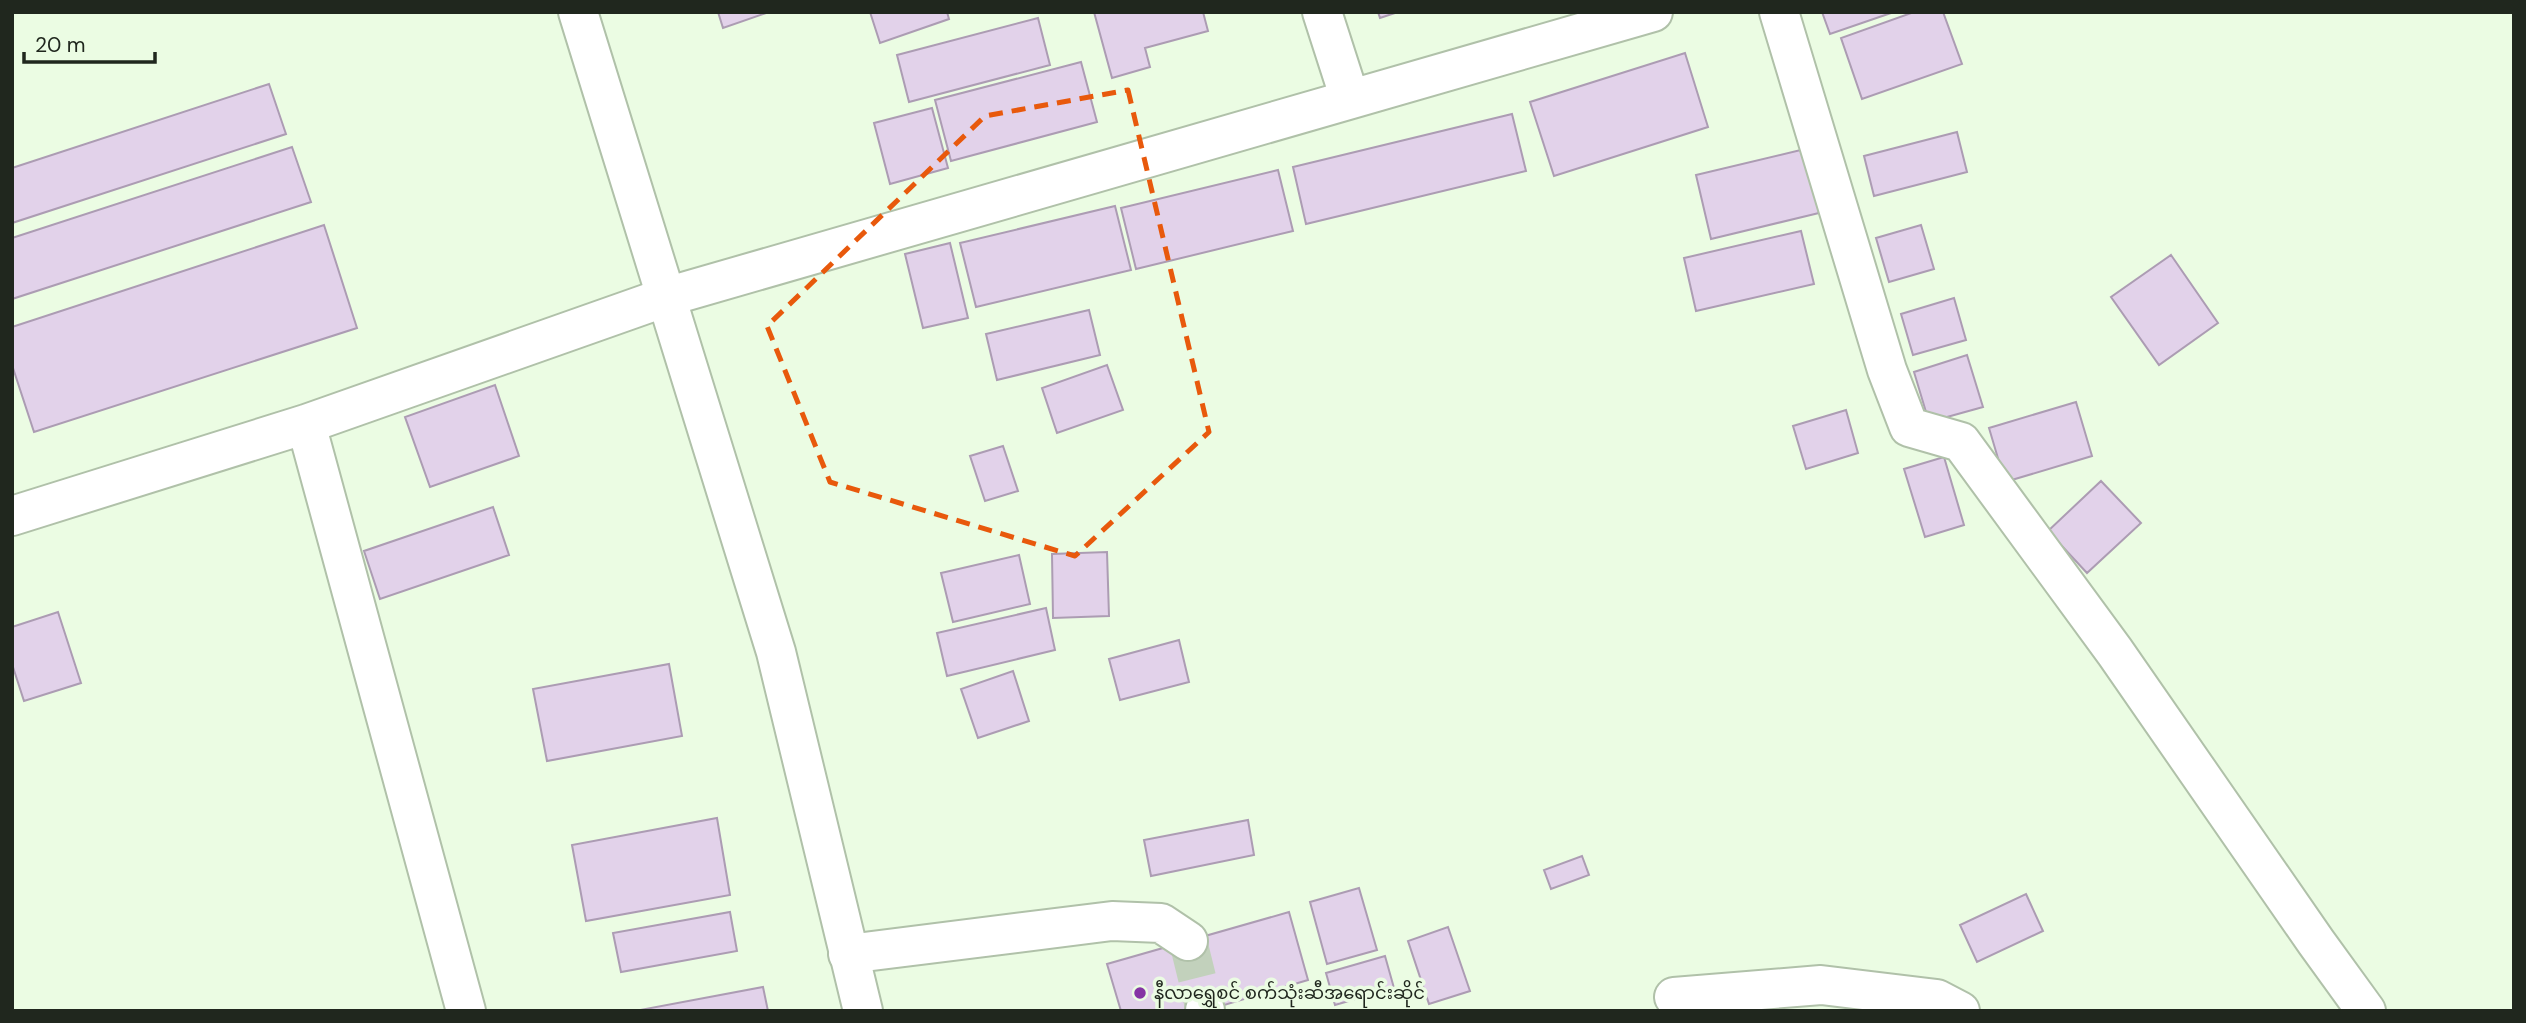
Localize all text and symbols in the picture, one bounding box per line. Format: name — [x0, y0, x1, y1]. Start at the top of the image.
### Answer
scale bar — [24, 21, 156, 65]
text: 20 m — [35, 31, 86, 59]
place label: နီလာရွှေစင် စက်သုံးဆီအရောင်းဆိုင် — [1154, 979, 1425, 1008]
marker: နီလာရွှေစင် စက်သုံးဆီအရောင်းဆိုင် — [1132, 985, 1148, 1001]

